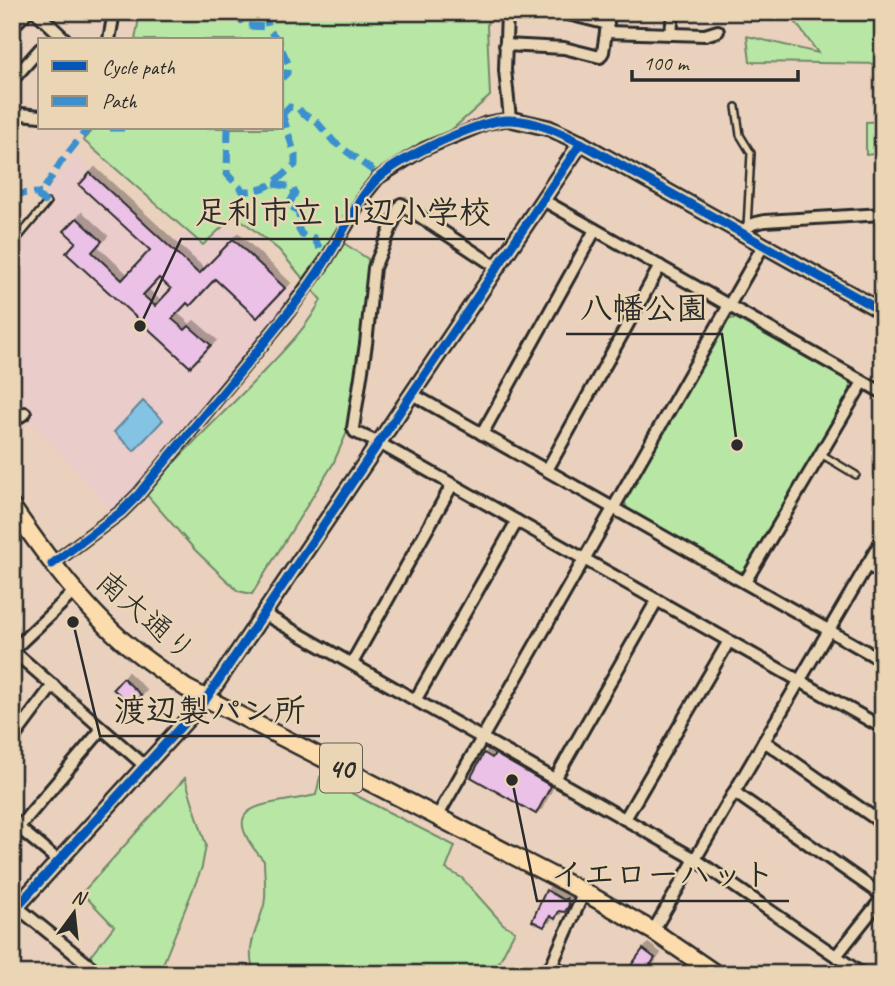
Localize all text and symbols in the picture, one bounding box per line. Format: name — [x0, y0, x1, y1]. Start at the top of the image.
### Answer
legend — [38, 38, 284, 130]
scale bar — [632, 38, 799, 82]
text: 100 m — [643, 50, 690, 76]
text: Cycle path — [102, 54, 175, 80]
text: Path — [102, 88, 138, 114]
callout: 足利市立 山辺小学校 — [181, 186, 505, 239]
text: 足利市立 山辺小学校 — [195, 192, 491, 233]
callout: 八幡公園 — [566, 281, 722, 334]
text: 八幡公園 — [580, 288, 708, 329]
street label: 南大通り — [88, 562, 204, 670]
callout: 渡辺製パン所 — [100, 683, 320, 736]
text: 渡辺製パン所 — [114, 690, 306, 731]
road number: 40 — [320, 744, 362, 792]
callout: イエローハット — [537, 848, 789, 901]
text: イエローハット — [551, 854, 775, 895]
north arrow — [38, 878, 108, 948]
text: N — [69, 884, 90, 911]

